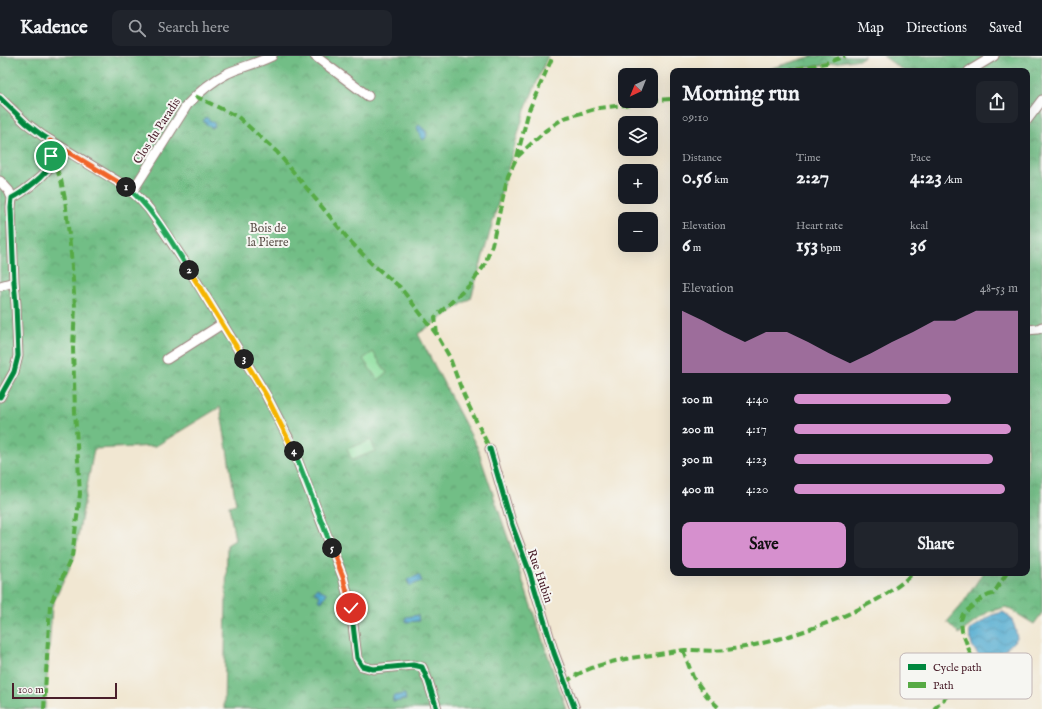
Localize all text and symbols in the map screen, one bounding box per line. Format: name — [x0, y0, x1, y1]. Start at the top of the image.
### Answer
search box — [112, 10, 392, 46]
text: Kadence — [20, 16, 88, 40]
icon: search — [126, 17, 148, 39]
text: Search here — [158, 18, 229, 37]
text: Map — [857, 19, 884, 37]
text: Directions — [906, 19, 967, 37]
text: Saved — [989, 19, 1022, 37]
north arrow — [618, 68, 658, 108]
map controls — [618, 68, 658, 252]
text: Morning run — [682, 80, 800, 108]
button: share — [976, 81, 1018, 123]
street label: Clos du Paradis — [130, 95, 184, 167]
text: 09:10 — [682, 109, 709, 126]
button: layers — [618, 116, 658, 156]
pin — [34, 139, 68, 173]
icon: arrive — [40, 145, 62, 167]
text: Distance — [682, 151, 722, 165]
text: Time — [796, 151, 820, 165]
text: Pace — [910, 151, 931, 165]
button: + — [618, 164, 658, 204]
text: 0.56 — [682, 165, 712, 190]
text: 2:27 — [796, 165, 829, 190]
text: 4:23 — [910, 165, 942, 190]
text: km — [712, 173, 729, 187]
text: /km — [942, 173, 962, 187]
pin: 1 — [116, 177, 136, 197]
text: 1 — [124, 180, 128, 194]
button: − — [618, 212, 658, 252]
text: Elevation — [682, 219, 726, 233]
text: Heart rate — [796, 219, 843, 233]
text: kcal — [910, 219, 928, 233]
park label: Bois de la Pierre — [247, 221, 289, 250]
text: 6 — [682, 233, 690, 258]
text: 153 — [796, 233, 818, 258]
text: 36 — [910, 233, 926, 258]
text: m — [690, 241, 701, 255]
text: bpm — [818, 241, 841, 255]
pin: 2 — [179, 260, 199, 280]
text: 2 — [186, 263, 192, 277]
text: Elevation — [682, 280, 734, 297]
text: 48–53 m — [980, 280, 1018, 297]
pin: 3 — [234, 349, 254, 369]
text: 3 — [242, 352, 246, 366]
text: 100 m — [682, 391, 712, 408]
text: 4:40 — [746, 391, 769, 408]
text: 200 m — [682, 421, 714, 438]
text: 4:17 — [746, 421, 767, 438]
pin: 4 — [284, 441, 304, 461]
text: 4 — [291, 444, 297, 458]
text: 300 m — [682, 451, 713, 468]
text: 4:23 — [746, 451, 767, 468]
text: 400 m — [682, 481, 714, 498]
text: 4:20 — [746, 481, 768, 498]
button: Save — [682, 522, 846, 568]
button: Share — [854, 522, 1018, 568]
pin: 5 — [322, 538, 342, 558]
text: 5 — [330, 541, 334, 555]
street label: Rue Hubin — [524, 547, 556, 605]
pin — [334, 591, 368, 625]
icon: check — [340, 597, 362, 619]
legend — [900, 653, 1032, 699]
text: Cycle path — [933, 661, 982, 675]
text: Path — [933, 679, 954, 693]
scale bar — [12, 681, 117, 700]
text: 100 m — [18, 683, 44, 697]

